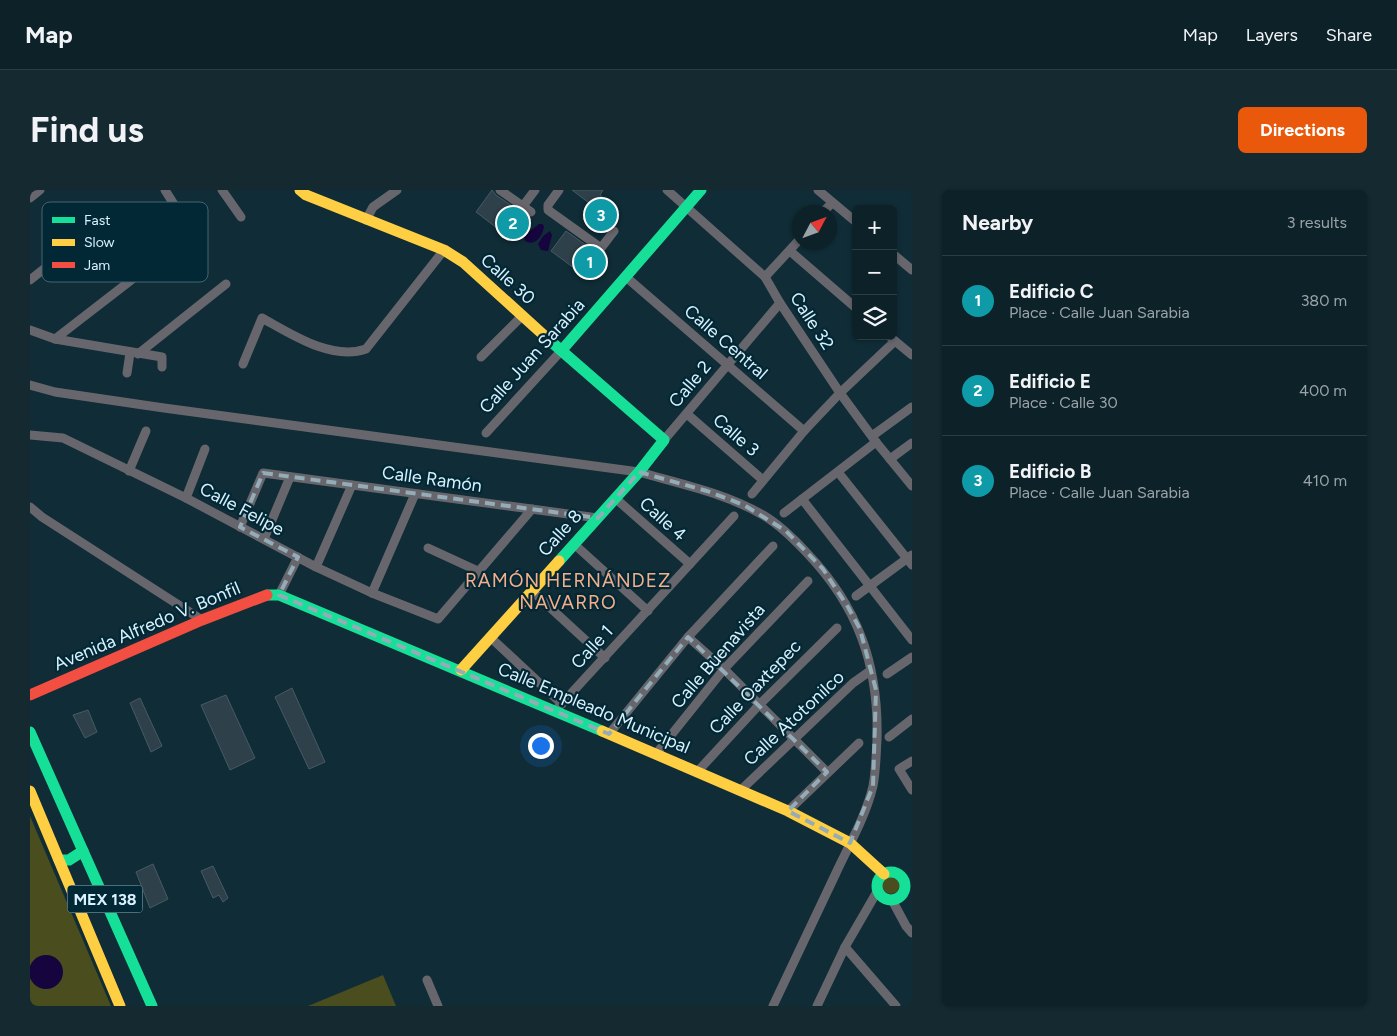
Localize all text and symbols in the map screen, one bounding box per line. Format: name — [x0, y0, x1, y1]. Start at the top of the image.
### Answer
text: Map — [25, 20, 73, 49]
text: Map — [1183, 24, 1218, 46]
text: Layers — [1246, 24, 1298, 46]
text: Share — [1326, 24, 1372, 46]
button: Directions — [1238, 107, 1367, 153]
text: Find us — [30, 109, 144, 151]
pin: 3 — [585, 196, 617, 234]
legend — [42, 202, 208, 282]
pin: 2 — [497, 204, 529, 242]
north arrow — [792, 205, 837, 250]
map controls — [852, 205, 897, 340]
button: + — [852, 205, 897, 250]
text: Nearby — [962, 210, 1033, 235]
text: Fast — [84, 212, 110, 229]
text: 3 results — [1287, 213, 1347, 232]
text: Slow — [84, 234, 115, 251]
pin: 1 — [574, 243, 606, 281]
street label: Calle 30 — [476, 249, 540, 309]
button: − — [852, 250, 897, 295]
text: Jam — [84, 257, 110, 274]
text: Edificio C — [1009, 280, 1094, 303]
street label: Calle 32 — [785, 288, 839, 354]
text: 1 — [975, 291, 981, 310]
text: 380 m — [1301, 291, 1347, 310]
street label: Calle Juan Sarabia — [475, 294, 589, 418]
button: layers — [852, 295, 897, 340]
street label: Calle Central — [680, 300, 772, 384]
text: Place · Calle Juan Sarabia — [1009, 303, 1190, 322]
street label: Calle 2 — [664, 356, 716, 412]
text: Edificio E — [1009, 370, 1091, 393]
text: 2 — [973, 381, 983, 400]
text: 400 m — [1299, 381, 1347, 400]
text: Place · Calle 30 — [1009, 393, 1118, 412]
street label: Calle 3 — [708, 409, 764, 461]
text: Edificio B — [1009, 460, 1091, 483]
street label: Calle Ramón — [381, 461, 483, 497]
text: 3 — [974, 471, 982, 490]
text: 410 m — [1303, 471, 1347, 490]
street label: Calle Felipe — [196, 478, 288, 540]
text: Place · Calle Juan Sarabia — [1009, 483, 1190, 502]
street label: Calle 4 — [635, 492, 691, 546]
street label: Calle 8 — [533, 505, 587, 561]
district label: RAMÓN HERNÁNDEZ NAVARRO — [465, 569, 671, 614]
street label: Avenida Alfredo V. Bonfil — [50, 577, 244, 675]
street label: Calle Buenavista — [666, 599, 770, 713]
street label: Calle 1 — [566, 621, 618, 673]
street label: Calle Oaxtepec — [704, 635, 806, 739]
street label: Calle Empleado Municipal — [495, 658, 693, 758]
street label: Calle Atotonilco — [739, 666, 849, 770]
your location — [528, 733, 554, 759]
road number: MEX 138 — [68, 886, 142, 912]

